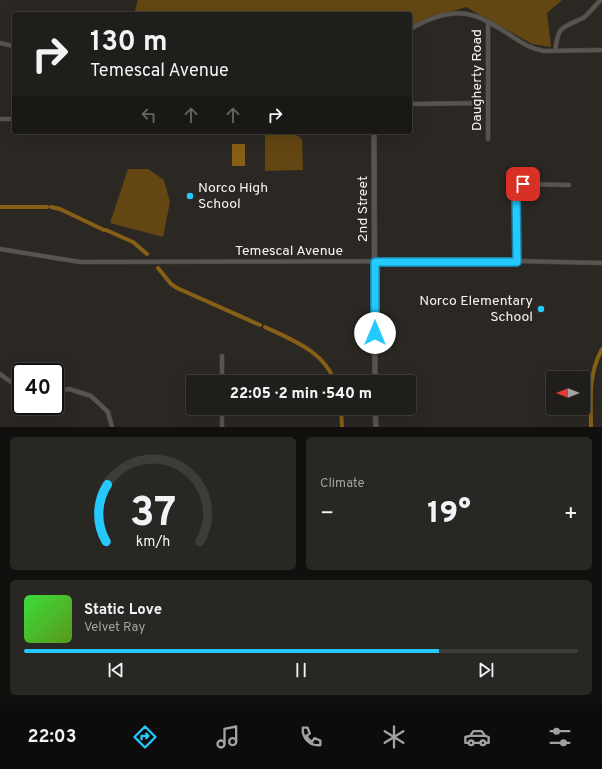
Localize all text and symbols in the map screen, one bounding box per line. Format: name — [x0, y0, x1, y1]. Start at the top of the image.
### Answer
text: 130 m — [90, 25, 168, 61]
icon: right — [24, 28, 76, 80]
street label: Daugherty Road — [469, 29, 486, 131]
text: Temescal Avenue — [90, 60, 229, 83]
icon: left — [138, 104, 160, 126]
icon: ahead — [180, 104, 202, 126]
icon: ahead — [222, 104, 244, 126]
icon: right — [264, 104, 286, 126]
pin — [506, 167, 540, 201]
icon: arrive — [512, 173, 534, 195]
street label: 2nd Street — [355, 176, 372, 242]
place label: Norco High School — [198, 180, 268, 213]
marker: Norco High School — [185, 191, 195, 201]
street label: Temescal Avenue — [235, 243, 343, 260]
place label: Norco Elementary School — [419, 293, 533, 326]
marker: Norco Elementary School — [536, 304, 546, 314]
position arrow — [354, 312, 396, 354]
speed limit sign: 40 — [12, 363, 64, 415]
north arrow — [546, 371, 590, 415]
map controls — [546, 371, 590, 415]
text: 22:05 · 2 min · 540 m — [230, 385, 372, 404]
text: Climate — [320, 476, 365, 492]
text: 37 — [130, 487, 176, 540]
text: 19° — [427, 496, 471, 533]
text: − — [320, 501, 334, 528]
text: + — [564, 501, 578, 528]
text: km/h — [136, 532, 170, 550]
text: Static Love — [84, 601, 162, 620]
text: Velvet Ray — [84, 620, 145, 636]
icon: previous — [105, 659, 127, 681]
icon: pause — [290, 659, 312, 681]
icon: next — [475, 659, 497, 681]
icon: directions — [131, 723, 159, 751]
icon: music — [214, 723, 242, 751]
icon: phone — [297, 723, 325, 751]
icon: climate — [380, 723, 408, 751]
icon: car — [463, 723, 491, 751]
icon: filters — [546, 723, 574, 751]
text: 22:03 — [27, 726, 77, 749]

